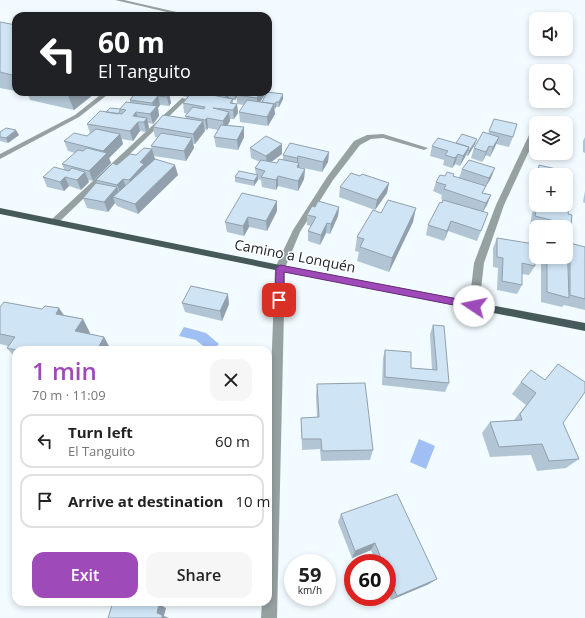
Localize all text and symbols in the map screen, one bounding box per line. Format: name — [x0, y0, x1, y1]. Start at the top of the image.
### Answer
map controls — [529, 12, 573, 264]
button: sound — [529, 12, 573, 56]
text: 60 m — [98, 23, 165, 61]
icon: left — [32, 28, 84, 80]
text: El Tanguito — [98, 59, 191, 83]
button: search — [529, 64, 573, 108]
button: layers — [529, 116, 573, 160]
button: + — [529, 168, 573, 212]
button: − — [529, 220, 573, 264]
street label: Camino a Lonquén — [233, 234, 357, 277]
pin — [262, 283, 296, 317]
position arrow — [453, 285, 495, 327]
icon: arrive — [268, 289, 290, 311]
text: 1 min — [32, 354, 97, 387]
button: close — [210, 359, 252, 401]
text: 70 m · 11:09 — [32, 386, 106, 404]
text: Turn left — [68, 422, 133, 442]
icon: left — [34, 430, 56, 452]
text: 60 m — [215, 431, 250, 451]
text: El Tanguito — [68, 442, 135, 460]
icon: arrive — [34, 490, 56, 512]
text: Arrive at destination — [68, 491, 223, 511]
text: 10 m — [235, 491, 270, 511]
button: Exit — [32, 552, 138, 598]
button: Share — [146, 552, 252, 598]
speed limit sign: 60 — [344, 554, 396, 606]
text: 59 — [299, 561, 321, 588]
text: km/h — [298, 583, 322, 597]

